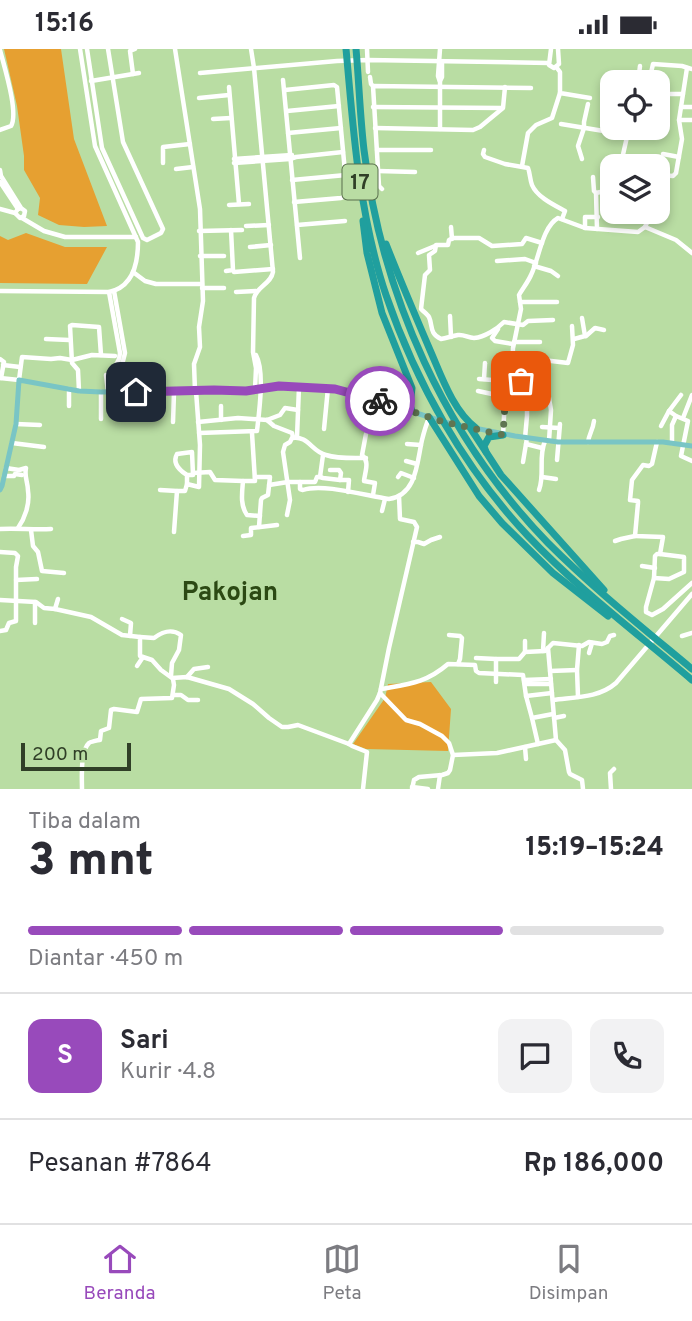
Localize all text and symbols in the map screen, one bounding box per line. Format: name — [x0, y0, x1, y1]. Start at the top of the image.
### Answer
text: 15:16 — [35, 8, 94, 41]
map controls — [600, 70, 670, 224]
button: locate — [600, 70, 670, 140]
button: layers — [600, 154, 670, 224]
road number: 17 — [342, 165, 378, 199]
pin — [491, 351, 551, 411]
pin — [106, 362, 166, 422]
icon: bag — [502, 362, 540, 400]
courier — [345, 366, 415, 436]
icon: home — [117, 373, 155, 411]
icon: bike — [361, 382, 399, 420]
district label: Pakojan — [182, 577, 278, 610]
scale bar — [21, 740, 131, 772]
text: 200 m — [32, 743, 88, 767]
text: Tiba dalam — [28, 808, 141, 837]
text: 15:19–15:24 — [526, 832, 664, 865]
text: 3 mnt — [28, 833, 153, 892]
text: Diantar · 450 m — [28, 945, 183, 974]
button: chat — [498, 1019, 572, 1093]
button: phone — [590, 1019, 664, 1093]
text: Sari — [120, 1025, 169, 1058]
text: S — [57, 1040, 73, 1073]
text: Kurir · 4.8 — [120, 1058, 216, 1087]
text: Pesanan #7864 — [28, 1148, 212, 1181]
text: Rp 186,000 — [524, 1148, 664, 1181]
tab: Beranda — [84, 1240, 155, 1306]
tab: Peta — [323, 1240, 362, 1306]
tab: Disimpan — [529, 1240, 608, 1306]

